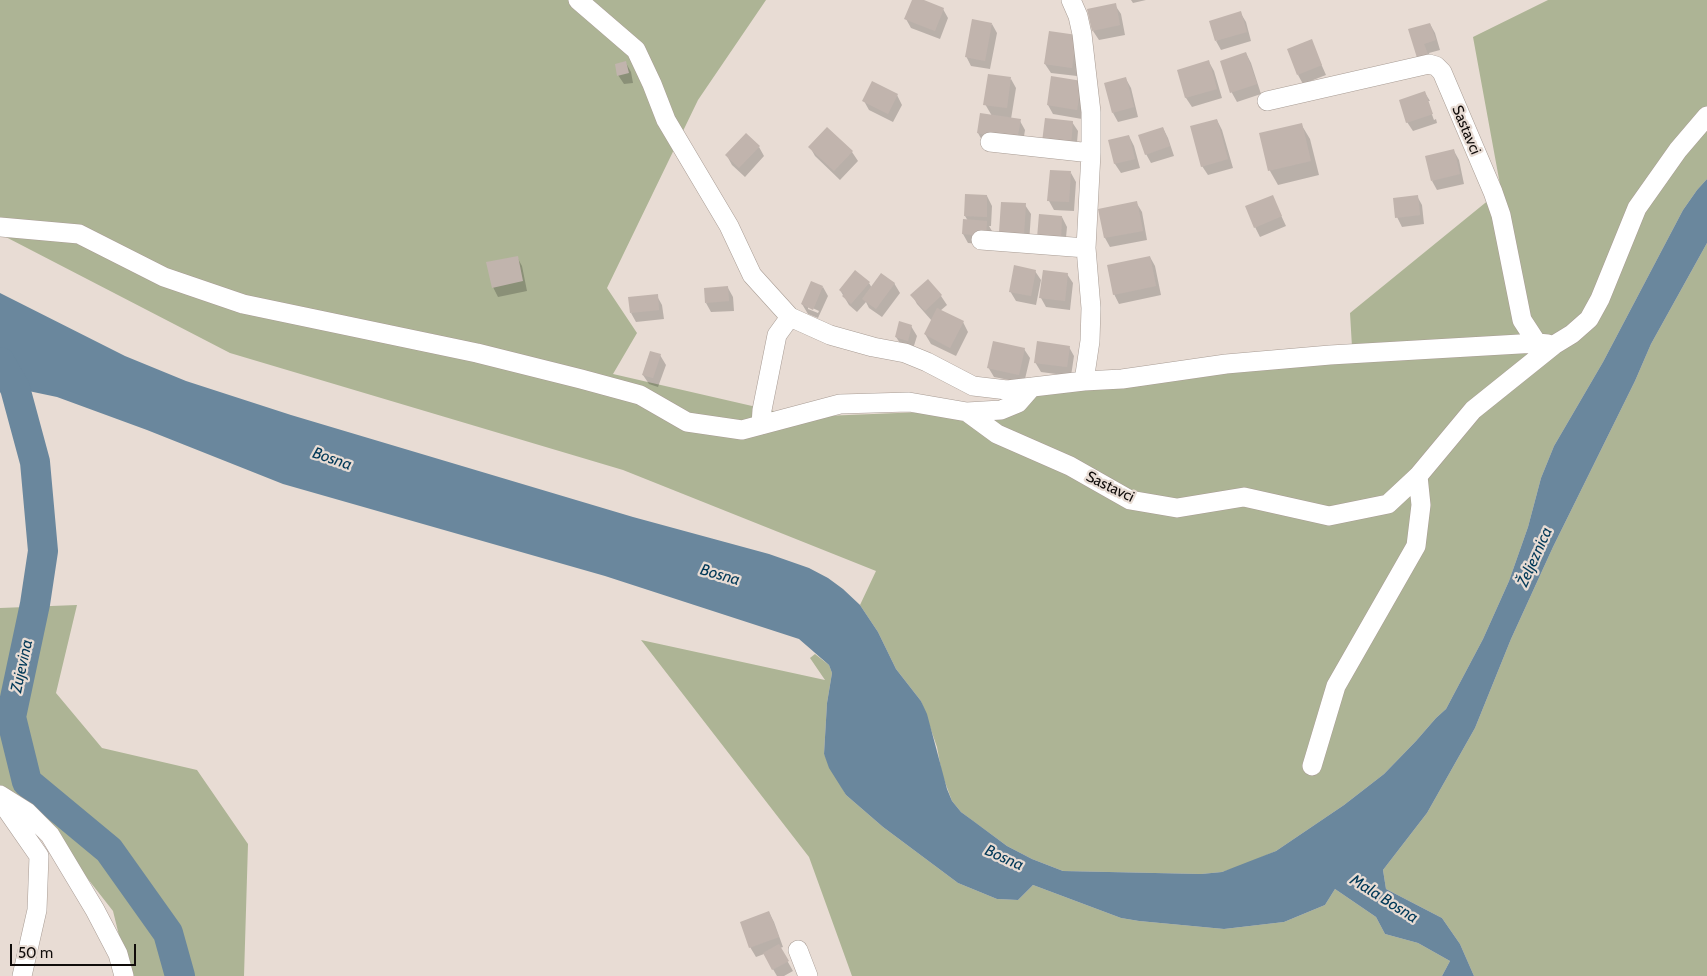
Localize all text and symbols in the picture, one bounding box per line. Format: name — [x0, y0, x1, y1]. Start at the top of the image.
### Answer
street label: Sastavci — [1448, 103, 1484, 157]
water label: Bosna — [310, 443, 354, 475]
street label: Sastavci — [1083, 468, 1137, 506]
water label: Željeznica — [1513, 524, 1557, 590]
water label: Bosna — [698, 560, 742, 590]
water label: Zujevina — [7, 638, 37, 694]
water label: Bosna — [982, 841, 1026, 875]
water label: Mala Bosna — [1346, 871, 1422, 927]
scale bar — [12, 934, 139, 966]
text: 50 m — [18, 944, 53, 962]

